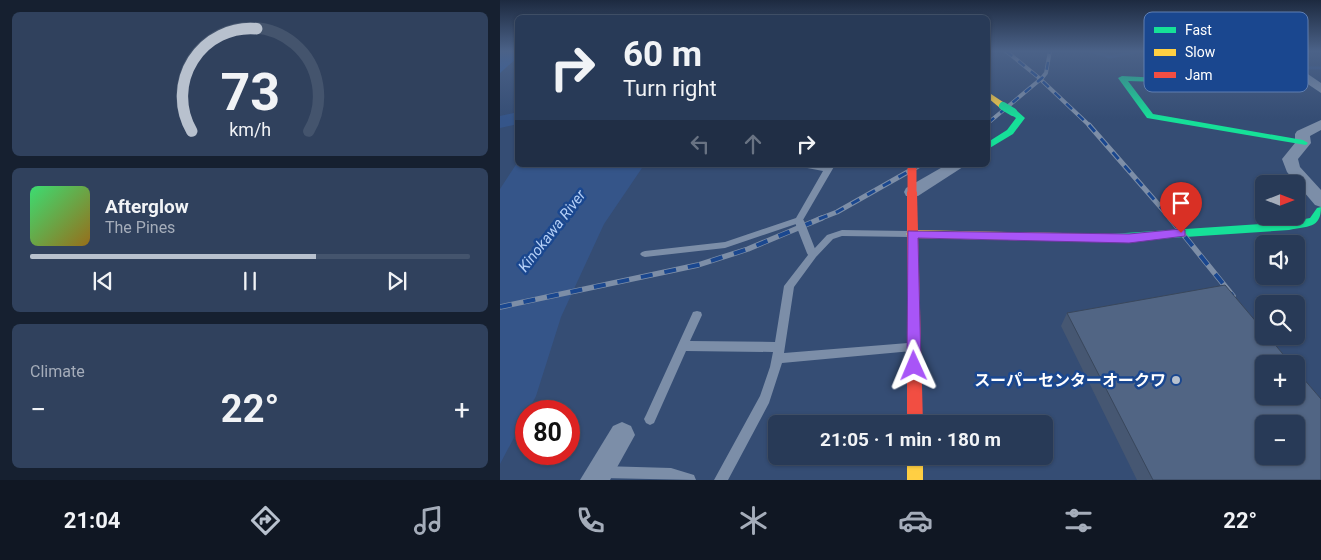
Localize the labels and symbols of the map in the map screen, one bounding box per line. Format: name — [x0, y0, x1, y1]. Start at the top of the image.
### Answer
legend — [1144, 12, 1308, 92]
text: Fast — [1185, 22, 1212, 38]
text: Slow — [1185, 44, 1216, 60]
text: Jam — [1185, 67, 1213, 83]
north arrow — [1255, 175, 1305, 225]
pin — [1160, 182, 1202, 233]
water label: Kinokawa River — [514, 186, 590, 276]
position arrow — [887, 339, 939, 391]
place label: スーパーセンターオークワ — [974, 371, 1166, 390]
marker: スーパーセンターオークワ — [1170, 374, 1182, 386]
speed limit sign: 80 — [515, 400, 580, 465]

